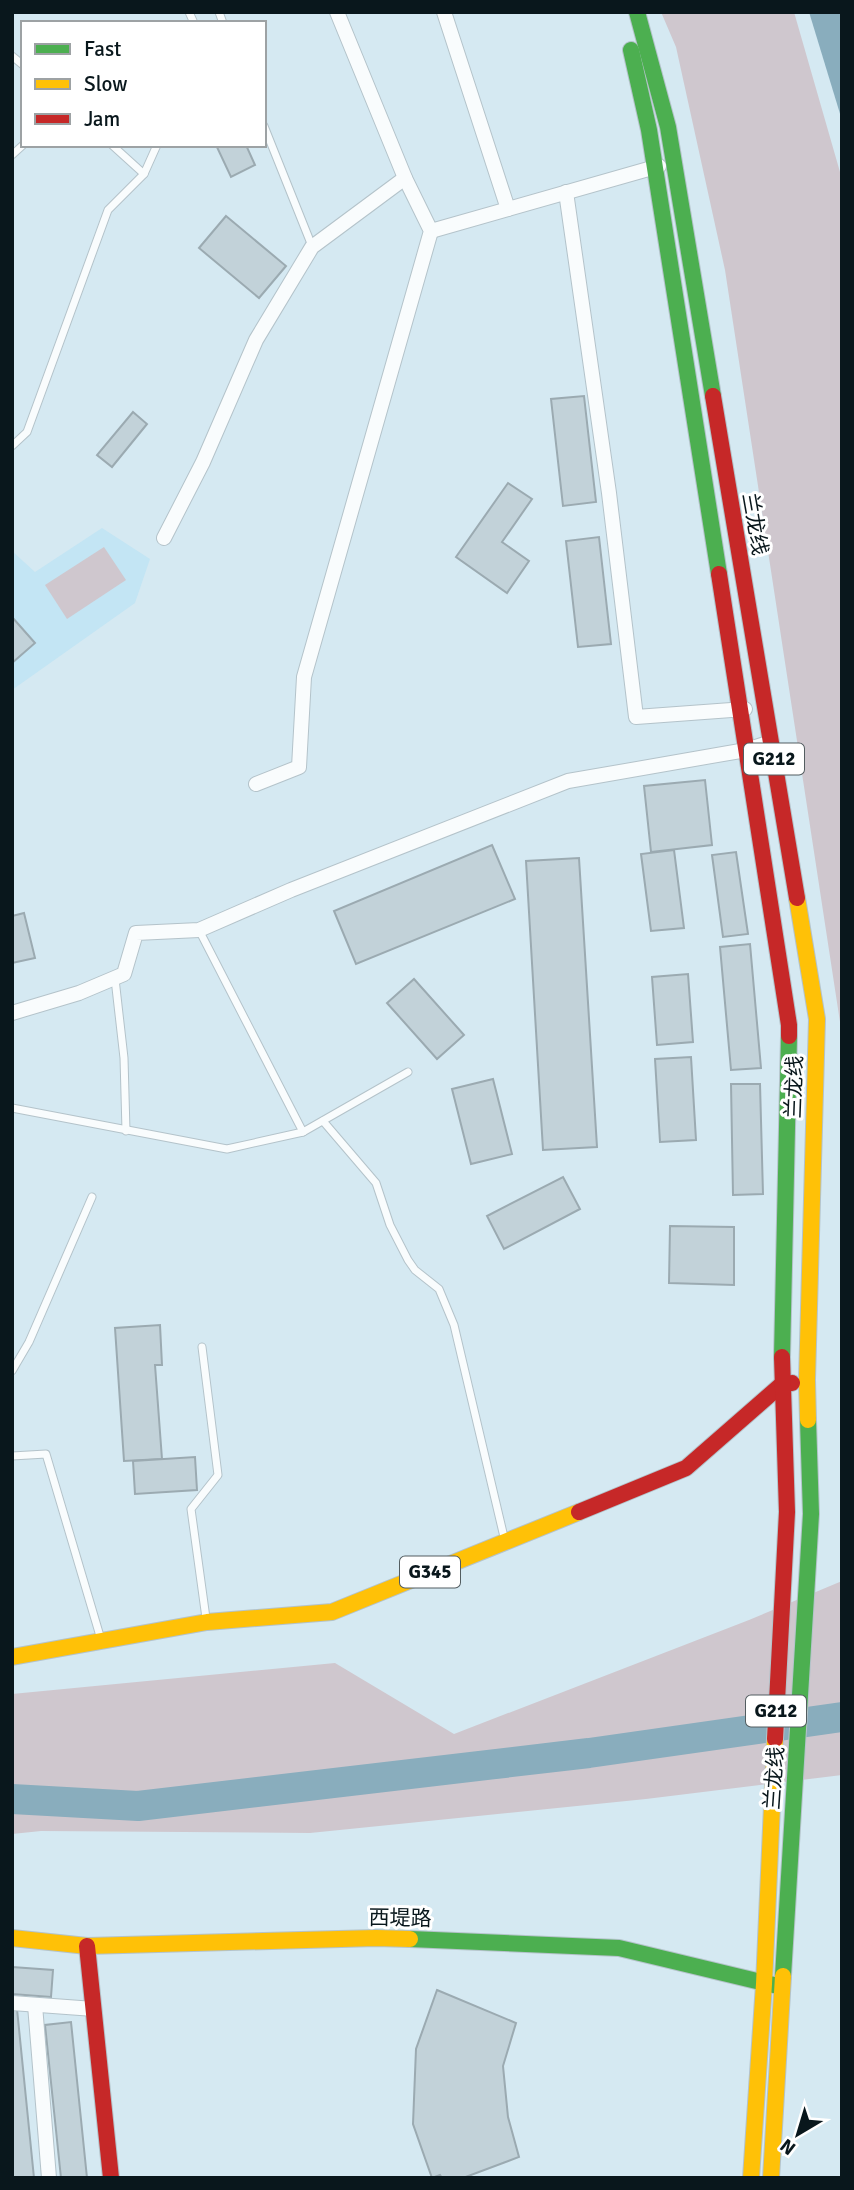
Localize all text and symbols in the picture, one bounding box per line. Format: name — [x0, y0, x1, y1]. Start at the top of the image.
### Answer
legend — [21, 21, 266, 147]
text: Fast — [84, 36, 121, 62]
text: Slow — [84, 71, 128, 97]
text: Jam — [84, 106, 120, 132]
street label: 兰龙线 — [737, 491, 773, 557]
road number: G212 — [744, 744, 804, 774]
street label: 兰龙线 — [780, 1055, 808, 1119]
road number: G345 — [400, 1556, 460, 1588]
road number: G212 — [746, 1695, 806, 1726]
street label: 兰龙线 — [759, 1746, 789, 1810]
street label: 西堤路 — [368, 1904, 432, 1932]
north arrow — [763, 2099, 833, 2169]
text: N — [776, 2133, 801, 2160]

